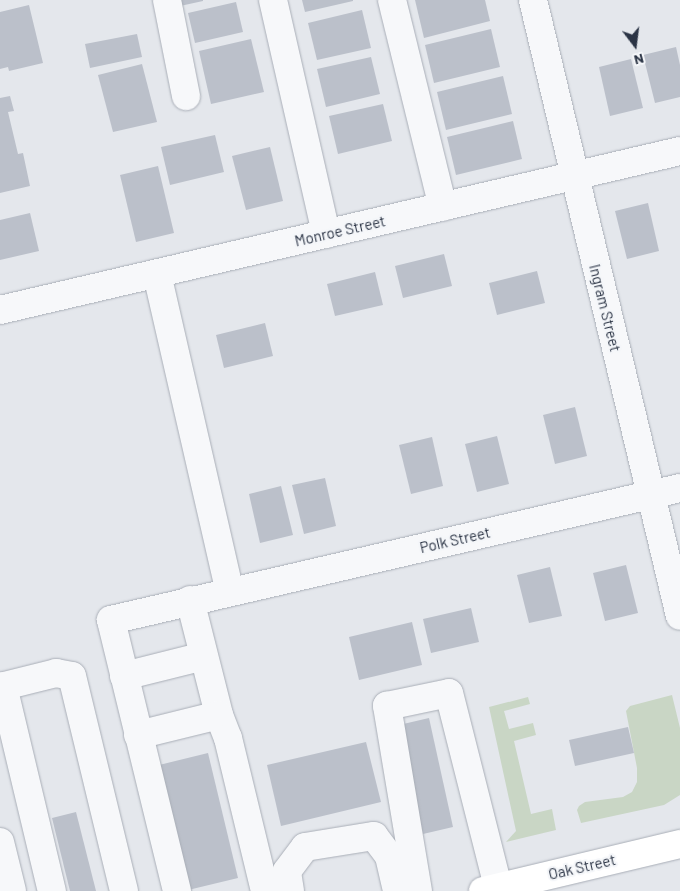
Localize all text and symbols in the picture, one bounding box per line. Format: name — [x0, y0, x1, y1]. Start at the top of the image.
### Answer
north arrow — [610, 20, 660, 70]
text: N — [632, 51, 646, 69]
street label: Monroe Street — [293, 212, 387, 250]
street label: Ingram Street — [585, 262, 625, 354]
street label: Polk Street — [418, 523, 492, 557]
street label: Oak Street — [547, 851, 617, 883]

